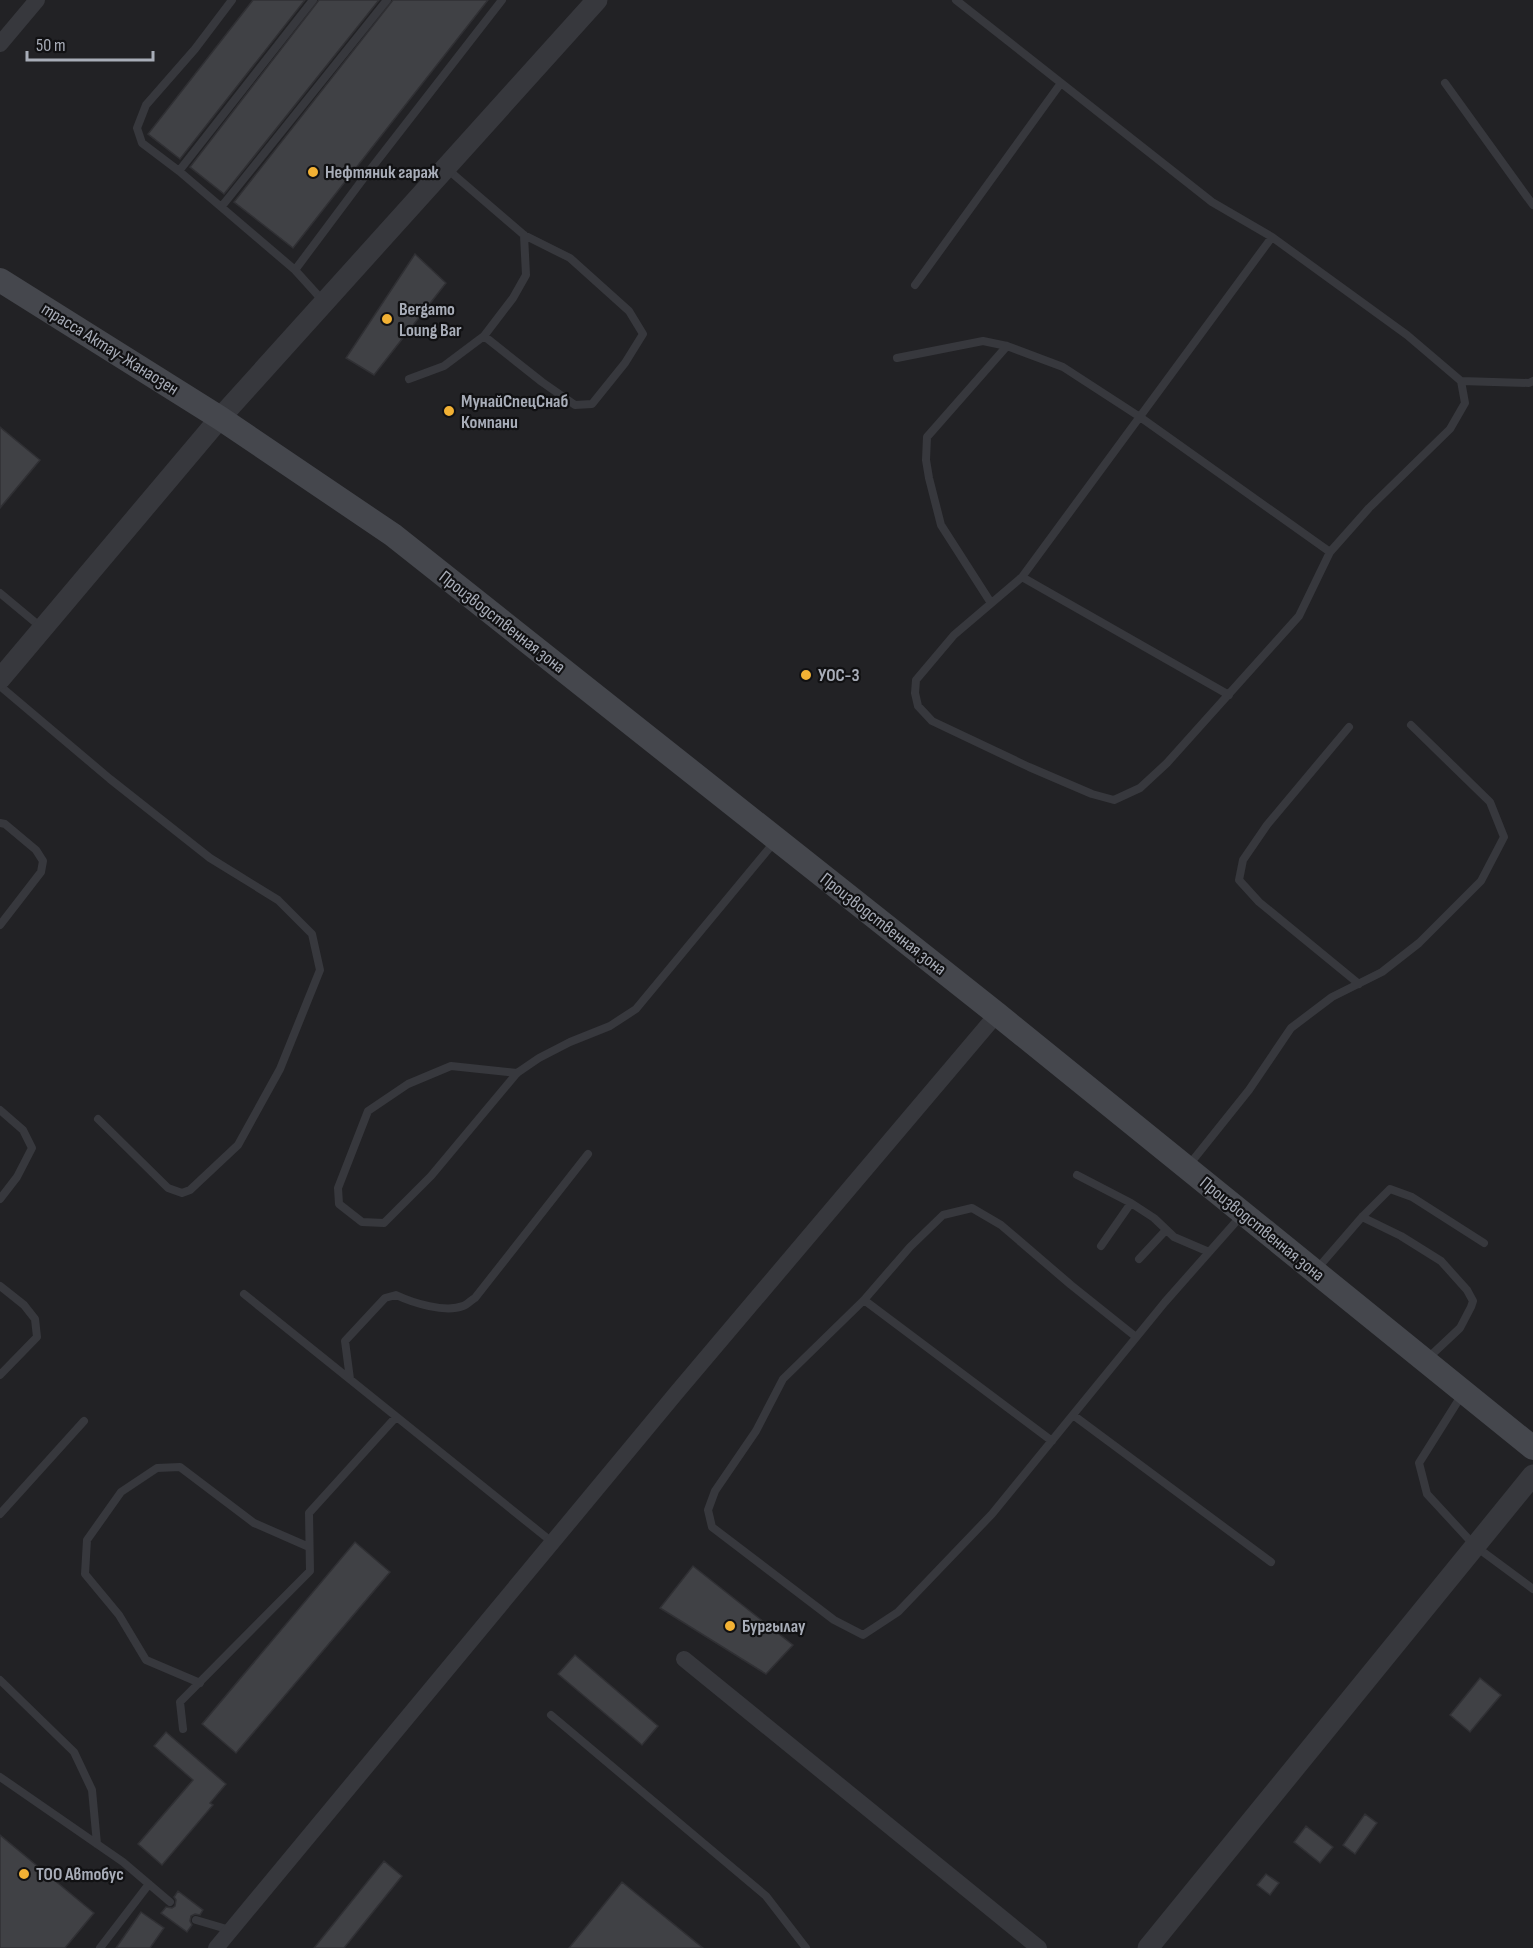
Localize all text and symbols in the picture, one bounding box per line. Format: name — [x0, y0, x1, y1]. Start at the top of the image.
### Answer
scale bar — [27, 24, 153, 62]
text: 50 m — [36, 35, 66, 56]
place label: Нефтяник гараж — [325, 162, 439, 183]
marker: Нефтяник гараж — [306, 165, 320, 179]
street label: трасса Актау-Жанаозен — [38, 298, 182, 400]
place label: Bergamo Loung Bar — [399, 299, 462, 341]
marker: Bergamo Loung Bar — [380, 312, 394, 326]
place label: МунайСпецСнаб Компани — [461, 391, 568, 433]
marker: МунайСпецСнаб Компани — [442, 404, 456, 418]
street label: Производственная зона — [435, 566, 569, 678]
place label: УОС-3 — [818, 665, 860, 686]
marker: УОС-3 — [799, 668, 813, 682]
street label: Производственная зона — [816, 868, 950, 980]
street label: Производственная зона — [1195, 1172, 1329, 1286]
place label: Бургылау — [742, 1616, 806, 1637]
marker: Бургылау — [723, 1619, 737, 1633]
place label: ТОО Автобус — [36, 1864, 124, 1885]
marker: ТОО Автобус — [17, 1867, 31, 1881]

